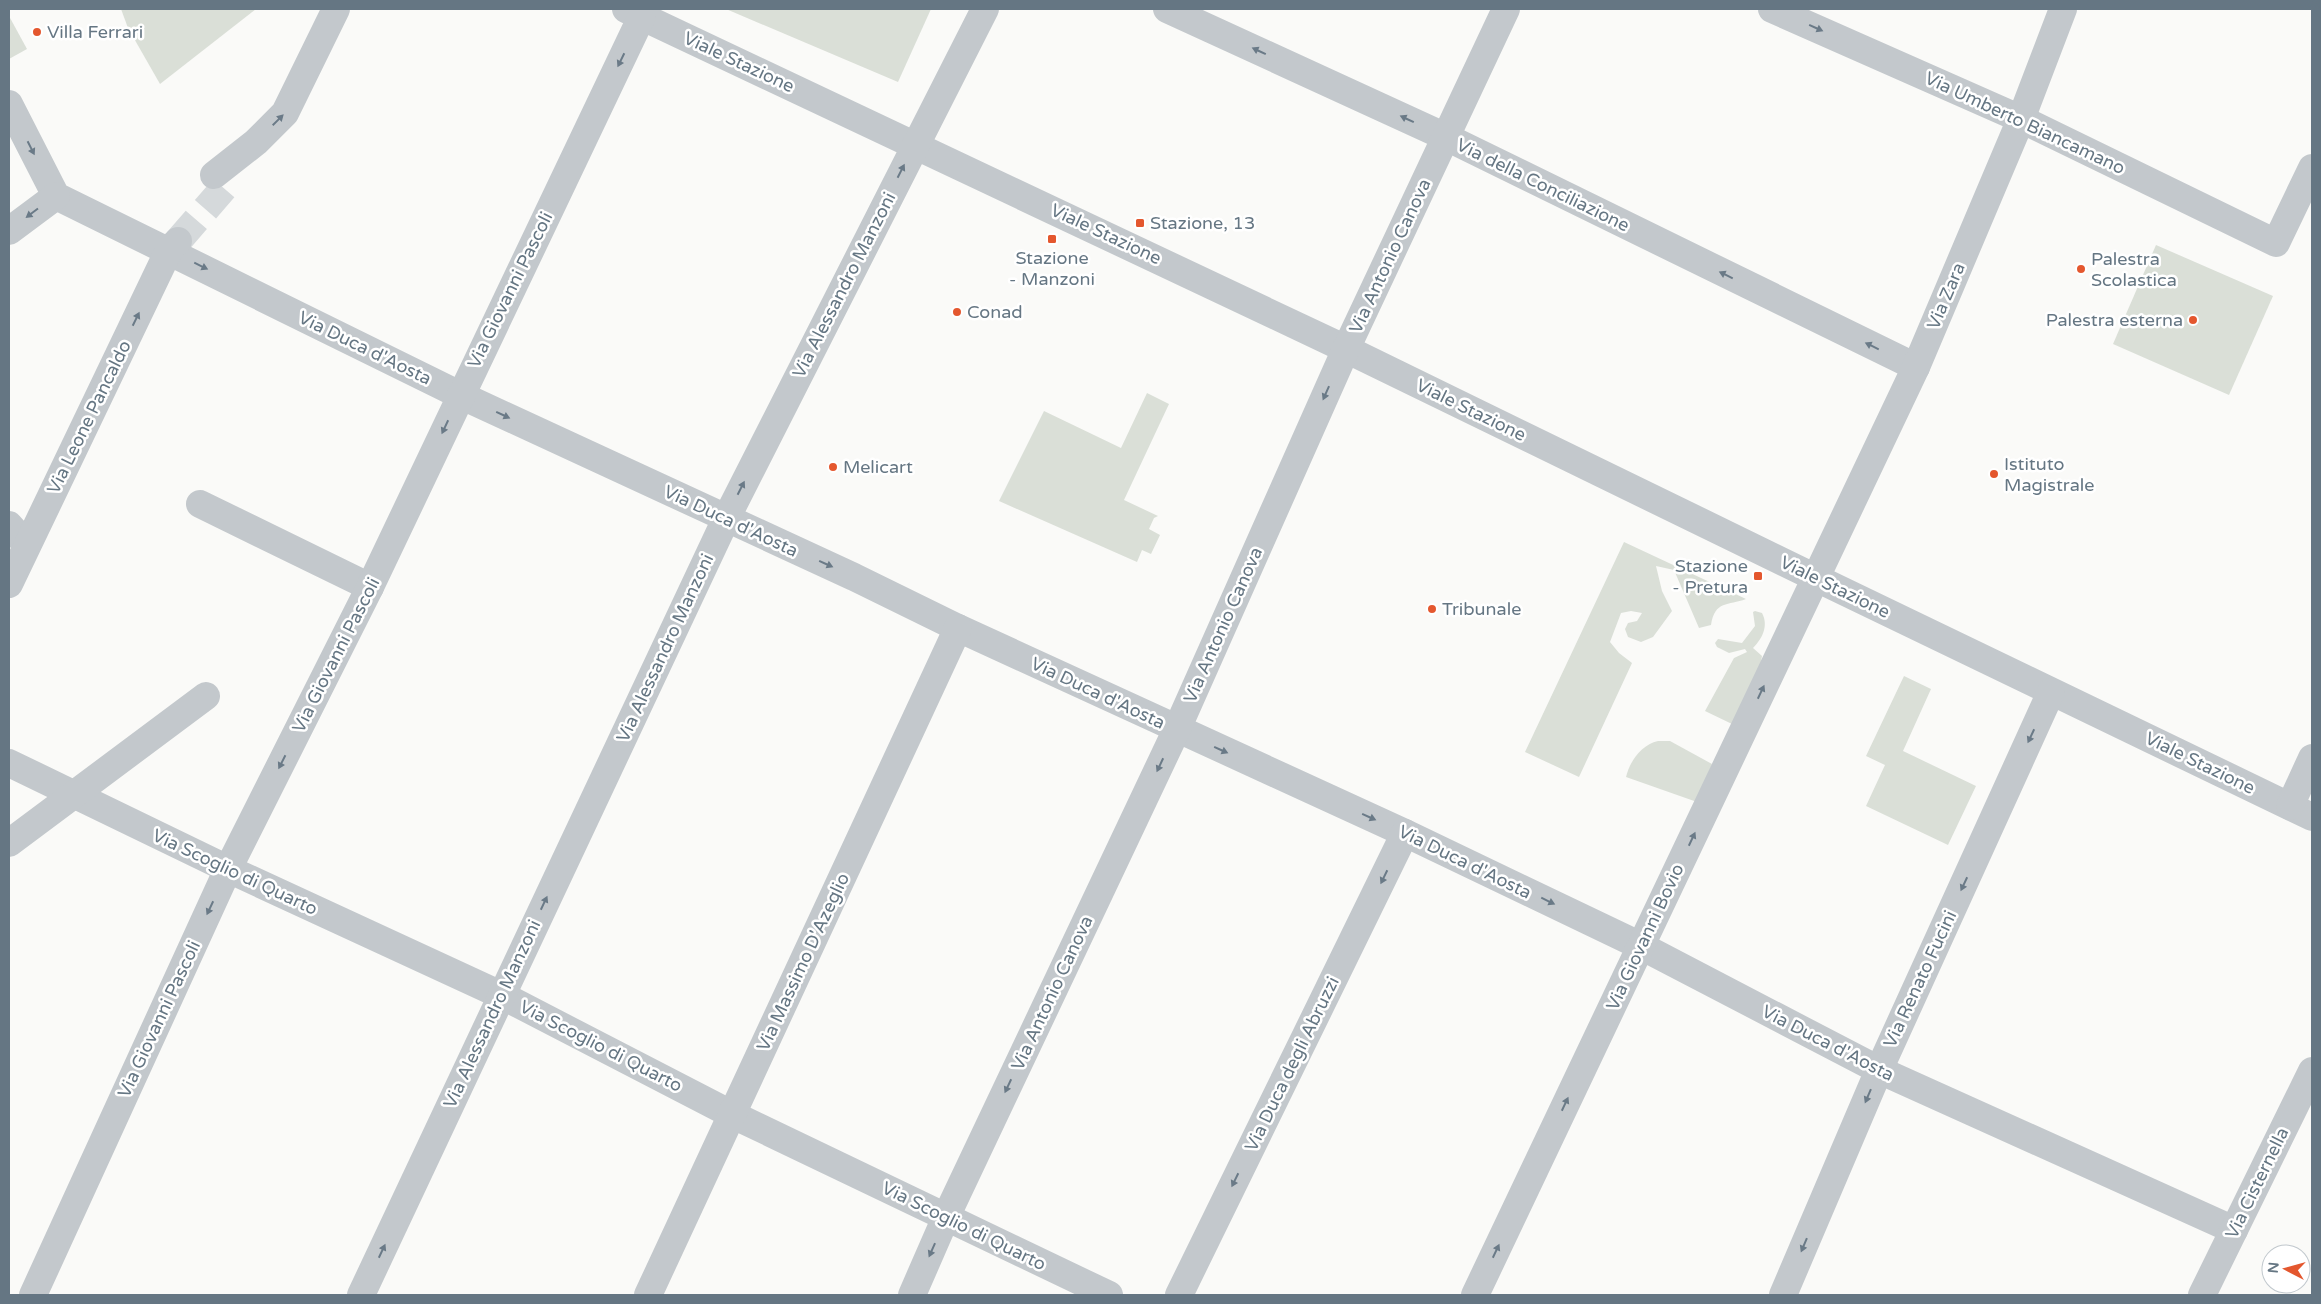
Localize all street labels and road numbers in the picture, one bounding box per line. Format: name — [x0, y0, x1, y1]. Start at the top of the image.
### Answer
street label: Viale Stazione — [680, 27, 798, 97]
street label: Via Umberto Biancamano — [1921, 67, 2129, 179]
street label: Via della Conciliazione — [1453, 134, 1633, 236]
street label: Via Antonio Canova — [1344, 175, 1436, 337]
street label: Via Alessandro Manzoni — [788, 189, 900, 381]
street label: Viale Stazione — [1047, 199, 1165, 269]
street label: Via Giovanni Pascoli — [463, 208, 557, 372]
street label: Via Zara — [1922, 259, 1970, 333]
street label: Via Duca d'Aosta — [295, 306, 435, 390]
street label: Via Leone Pancaldo — [42, 337, 136, 497]
street label: Viale Stazione — [1412, 374, 1530, 446]
street label: Via Duca d'Aosta — [660, 480, 802, 562]
street label: Via Antonio Canova — [1179, 544, 1267, 706]
street label: Via Alessandro Manzoni — [612, 550, 718, 746]
street label: Viale Stazione — [1776, 551, 1894, 623]
street label: Via Giovanni Pascoli — [287, 574, 385, 736]
street label: Via Duca d'Aosta — [1027, 652, 1169, 734]
street label: Viale Stazione — [2141, 727, 2259, 799]
street label: Via Duca d'Aosta — [1395, 820, 1535, 904]
street label: Via Scoglio di Quarto — [149, 824, 321, 920]
street label: Via Giovanni Bovio — [1601, 860, 1689, 1014]
street label: Via Massimo D'Azeglio — [752, 869, 854, 1055]
street label: Via Renato Fucini — [1879, 907, 1961, 1051]
street label: Via Antonio Canova — [1006, 912, 1098, 1074]
street label: Via Alessandro Manzoni — [439, 916, 545, 1112]
street label: Via Giovanni Pascoli — [113, 937, 205, 1101]
street label: Via Duca degli Abruzzi — [1240, 973, 1344, 1155]
street label: Via Scoglio di Quarto — [516, 995, 686, 1097]
street label: Via Duca d'Aosta — [1758, 1000, 1898, 1086]
street label: Via Cisternella — [2221, 1124, 2293, 1242]
street label: Via Scoglio di Quarto — [878, 1177, 1050, 1275]

